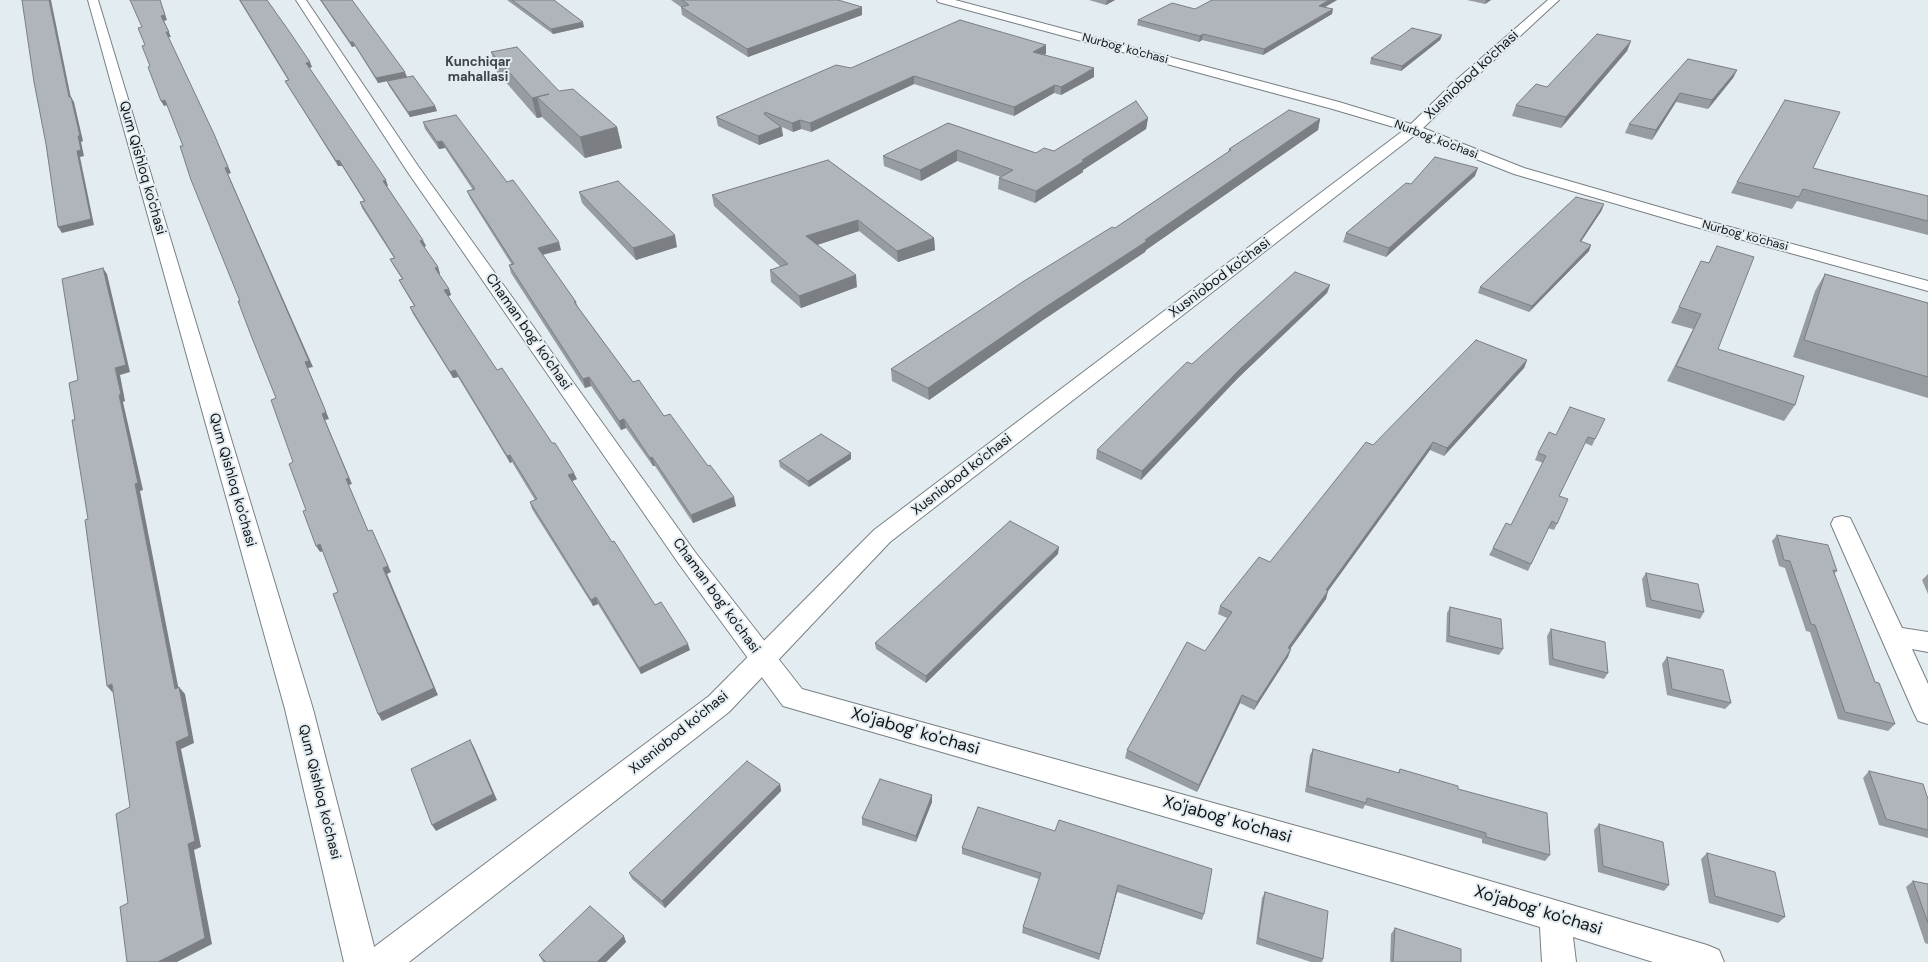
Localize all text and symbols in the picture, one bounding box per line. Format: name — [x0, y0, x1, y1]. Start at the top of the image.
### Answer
street label: Xusniobod ko'chasi — [1422, 27, 1522, 123]
street label: Nurbog' ko'chasi — [1080, 31, 1170, 67]
district label: Kunchiqar mahallasi — [445, 55, 511, 86]
street label: Qum Qishloq ko'chasi — [115, 99, 169, 237]
street label: Nurbog' ko'chasi — [1392, 117, 1480, 163]
street label: Nurbog' ko'chasi — [1700, 218, 1790, 254]
street label: Xusniobod ko'chasi — [1166, 234, 1274, 322]
street label: Chaman bog' ko'chasi — [482, 271, 574, 393]
street label: Qum Qishloq ko'chasi — [205, 411, 259, 549]
street label: Xusniobod ko'chasi — [909, 431, 1015, 519]
street label: Chaman bog' ko'chasi — [669, 535, 763, 657]
street label: Xusniobod ko'chasi — [626, 688, 732, 778]
street label: Xo'jabog' ko'chasi — [848, 704, 982, 760]
street label: Qum Qishloq ko'chasi — [294, 723, 344, 861]
street label: Xo'jabog' ko'chasi — [1160, 792, 1294, 848]
street label: Xo'jabog' ko'chasi — [1471, 882, 1605, 940]

